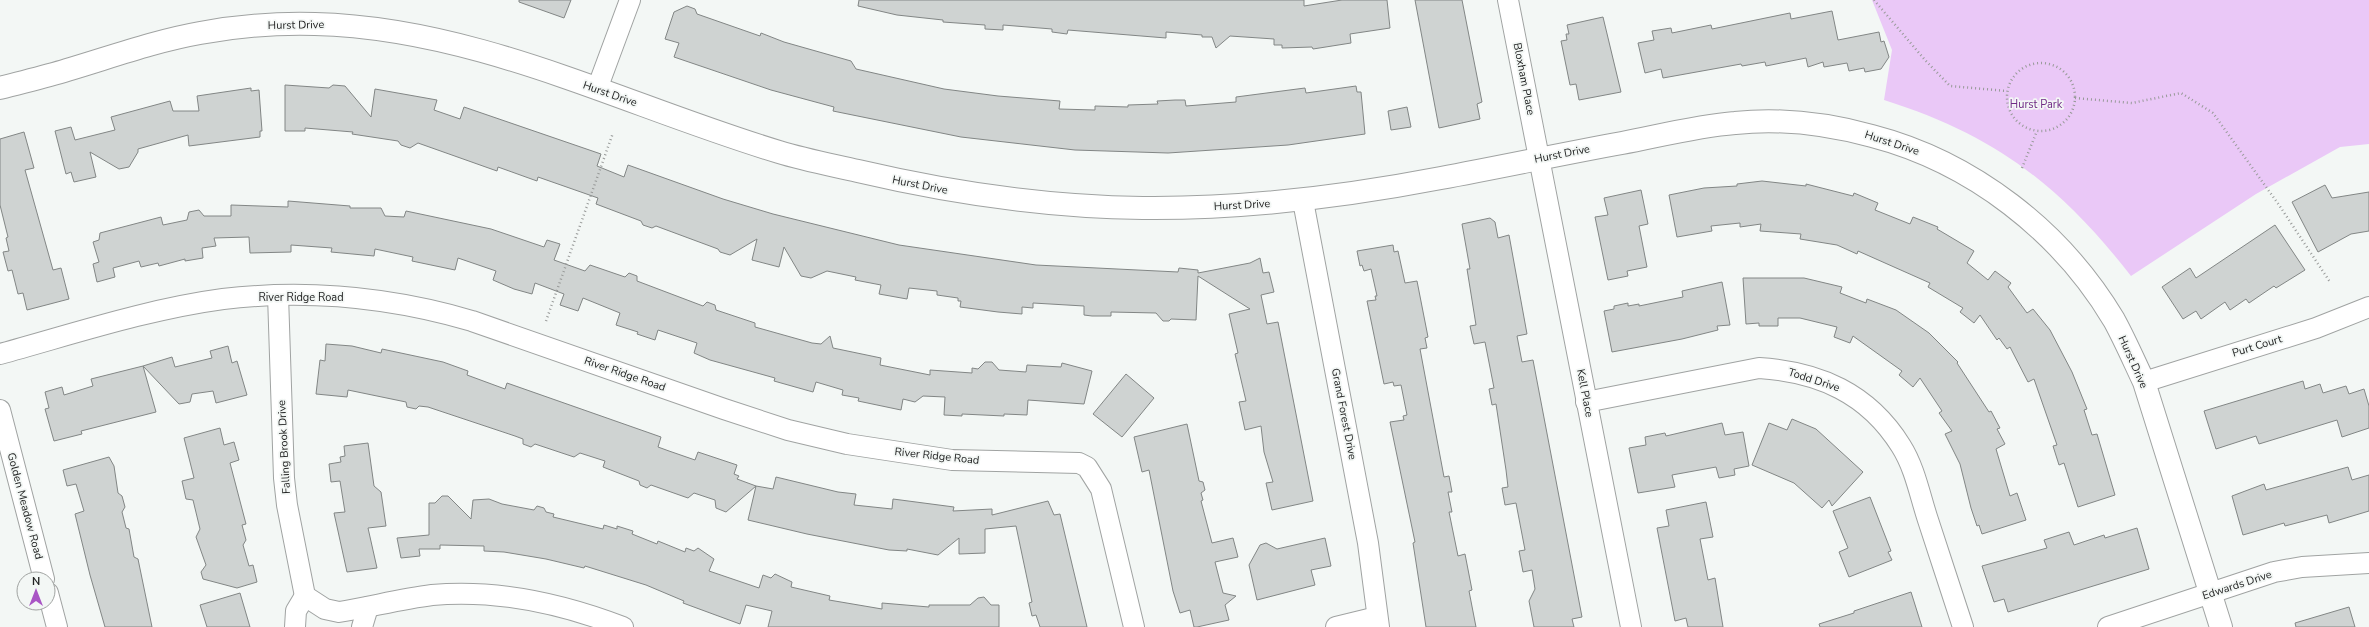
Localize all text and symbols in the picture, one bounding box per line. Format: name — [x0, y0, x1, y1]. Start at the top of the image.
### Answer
street label: Hurst Drive — [268, 17, 324, 33]
street label: Bloxham Place — [1510, 41, 1538, 117]
street label: Hurst Drive — [581, 78, 639, 110]
park label: Hurst Park — [2010, 97, 2063, 112]
street label: Hurst Drive — [1863, 127, 1921, 159]
street label: Hurst Drive — [1533, 141, 1591, 167]
street label: Hurst Drive — [891, 172, 949, 198]
street label: Hurst Drive — [1213, 196, 1271, 214]
street label: River Ridge Road — [258, 290, 344, 305]
street label: Purt Court — [2230, 331, 2284, 361]
street label: Hurst Drive — [2115, 333, 2151, 391]
street label: River Ridge Road — [582, 353, 668, 395]
street label: Todd Drive — [1786, 365, 1842, 395]
street label: Grand Forest Drive — [1328, 367, 1360, 461]
street label: Kell Place — [1573, 368, 1597, 419]
street label: Falling Brook Drive — [274, 399, 294, 494]
street label: River Ridge Road — [894, 444, 980, 468]
street label: Golden Meadow Road — [4, 451, 46, 561]
street label: Edwards Drive — [2200, 567, 2274, 603]
north arrow — [16, 571, 56, 611]
text: N — [32, 574, 40, 589]

